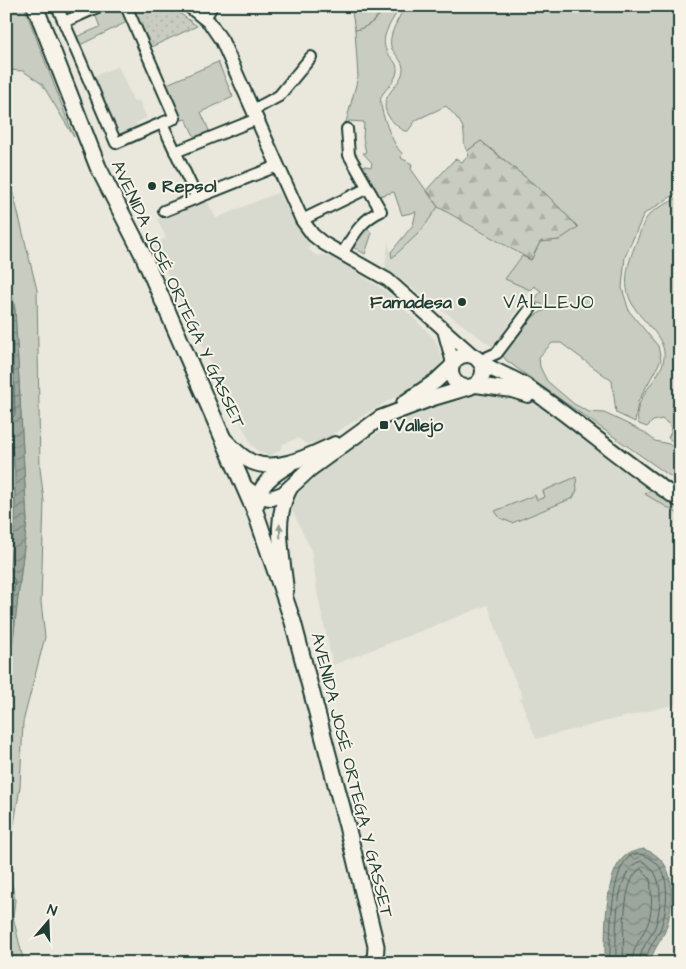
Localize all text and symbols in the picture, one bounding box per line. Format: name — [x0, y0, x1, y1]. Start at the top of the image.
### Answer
street label: AVENIDA JOSÉ ORTEGA Y GASSET — [105, 156, 252, 433]
place label: Repsol — [162, 174, 217, 199]
marker: Repsol — [146, 180, 158, 192]
district label: VALLEJO — [503, 289, 595, 316]
place label: Famadesa — [370, 290, 453, 315]
marker: Famadesa — [456, 296, 468, 308]
place label: Vallejo — [393, 413, 444, 438]
marker: Vallejo — [378, 419, 390, 431]
one-way arrow — [276, 523, 284, 539]
street label: AVENIDA JOSÉ ORTEGA Y GASSET — [304, 630, 400, 921]
north arrow — [22, 896, 72, 946]
text: N — [44, 900, 60, 922]

